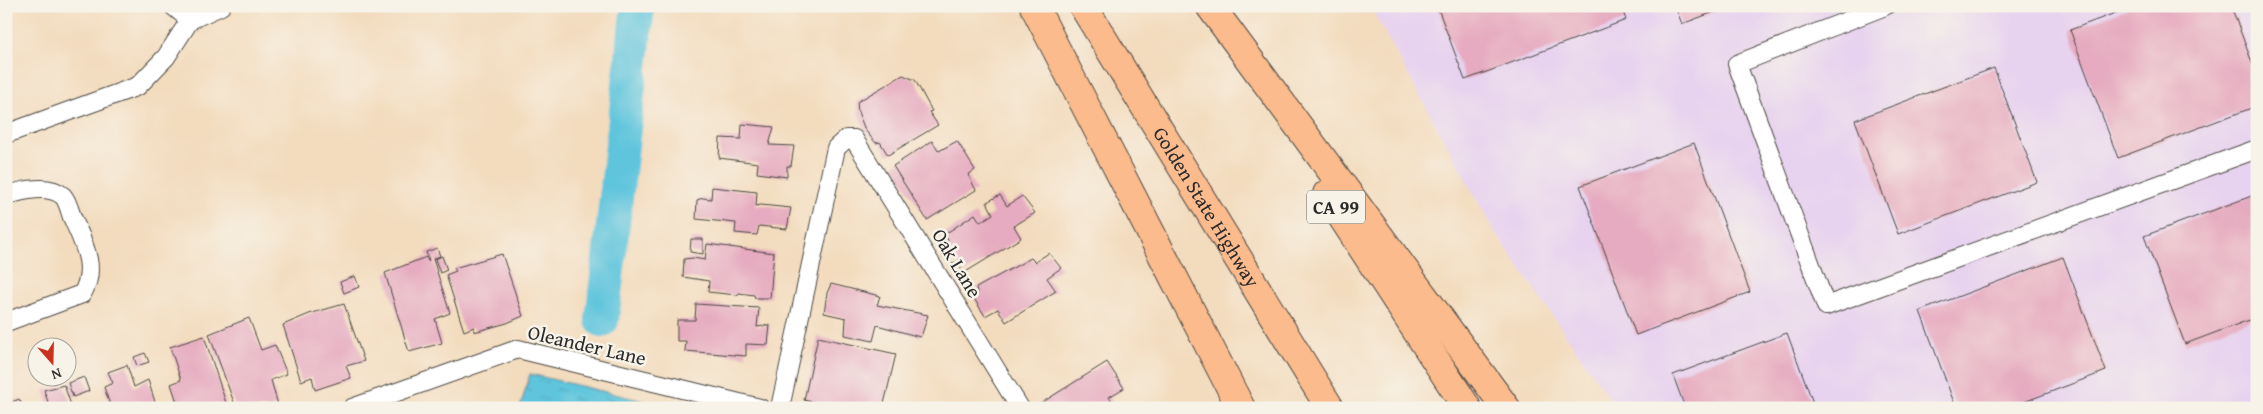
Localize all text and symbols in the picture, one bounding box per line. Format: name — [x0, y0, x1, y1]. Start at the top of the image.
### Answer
street label: Golden State Highway — [1146, 121, 1267, 293]
road number: CA 99 — [1307, 190, 1365, 223]
street label: Oak Lane — [925, 223, 989, 303]
street label: Oleander Lane — [525, 317, 649, 372]
north arrow — [28, 336, 78, 386]
text: N — [48, 363, 64, 385]

